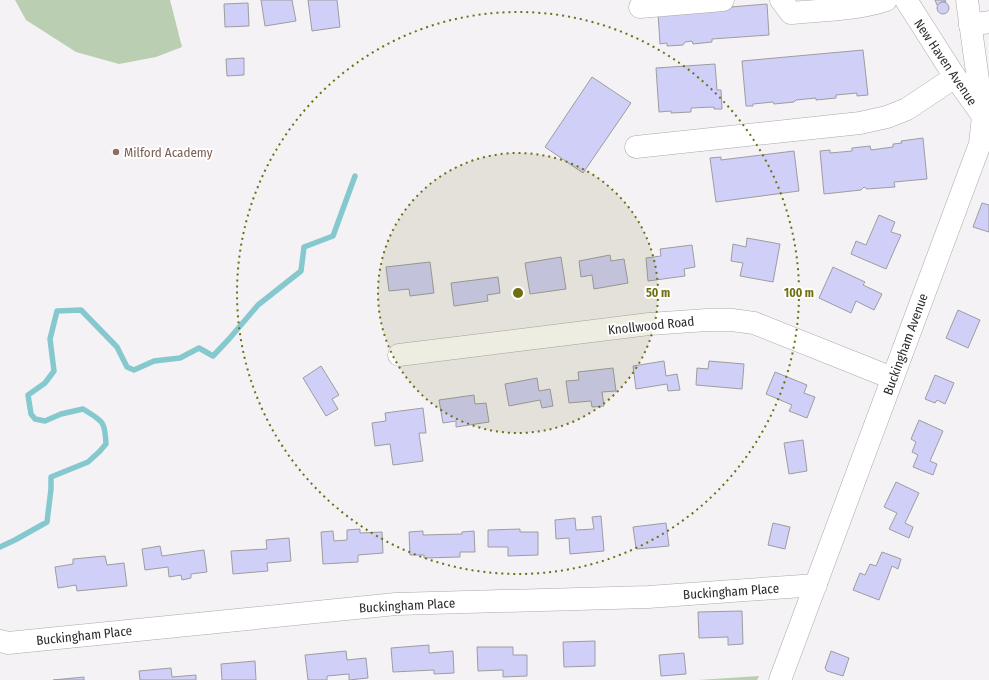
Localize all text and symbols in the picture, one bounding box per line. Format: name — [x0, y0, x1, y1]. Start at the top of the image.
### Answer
street label: New Haven Avenue — [911, 16, 980, 108]
place label: Milford Academy — [124, 145, 213, 160]
marker: Milford Academy — [111, 147, 121, 157]
centre of rings — [511, 286, 525, 300]
text: 50 m — [646, 286, 670, 300]
text: 100 m — [784, 286, 814, 300]
street label: Buckingham Avenue — [880, 291, 931, 397]
street label: Knollwood Road — [607, 314, 695, 337]
street label: Buckingham Place — [683, 581, 780, 602]
street label: Buckingham Place — [359, 595, 455, 616]
street label: Buckingham Place — [35, 623, 133, 648]

